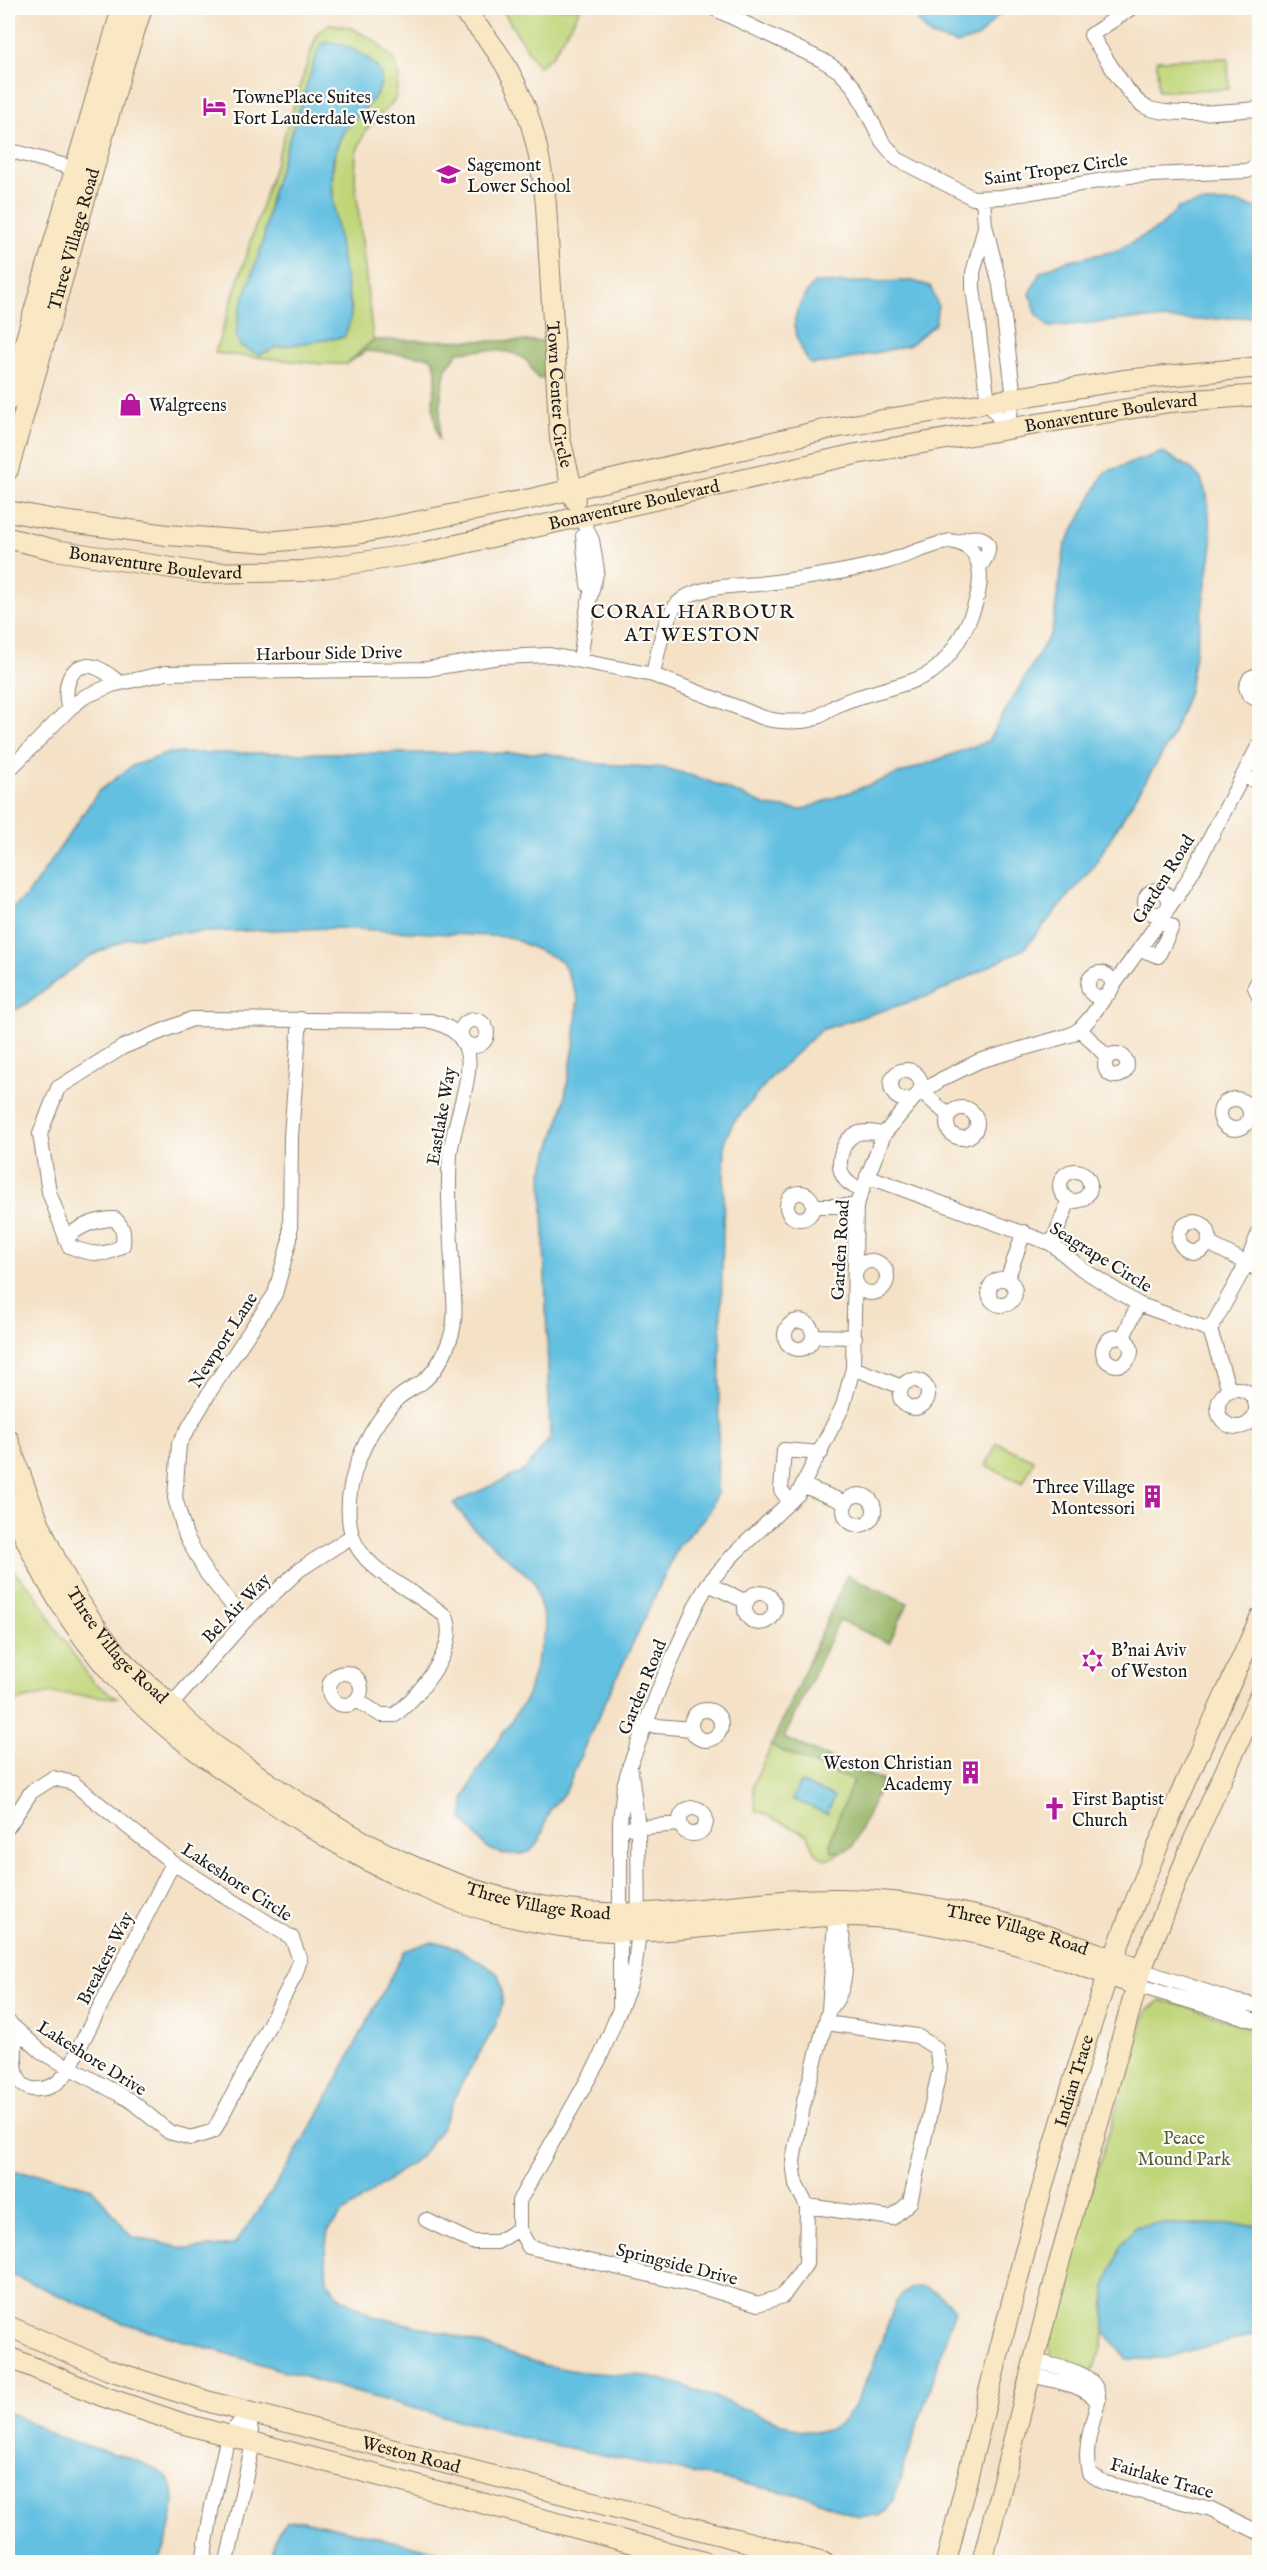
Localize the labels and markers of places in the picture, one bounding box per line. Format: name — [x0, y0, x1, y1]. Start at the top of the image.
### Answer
place label: TownePlace Suites Fort Lauderdale Weston — [233, 87, 416, 131]
hotel icon: TownePlace Suites Fort Lauderdale Weston — [202, 94, 228, 120]
place label: Sagemont Lower School — [467, 155, 571, 199]
school or university icon: Sagemont Lower School — [436, 162, 462, 188]
shop icon: Walgreens — [118, 392, 144, 418]
place label: Walgreens — [149, 395, 227, 418]
place label: Three Village Montessori — [1033, 1477, 1135, 1521]
building icon: Three Village Montessori — [1140, 1484, 1166, 1510]
place label: B'nai Aviv of Weston — [1111, 1640, 1188, 1684]
synagogue icon: B'nai Aviv of Weston — [1080, 1647, 1106, 1673]
place label: Weston Christian Academy — [823, 1753, 952, 1797]
building icon: Weston Christian Academy — [957, 1760, 983, 1786]
place label: First Baptist Church — [1072, 1789, 1164, 1833]
church icon: First Baptist Church — [1041, 1796, 1067, 1822]

